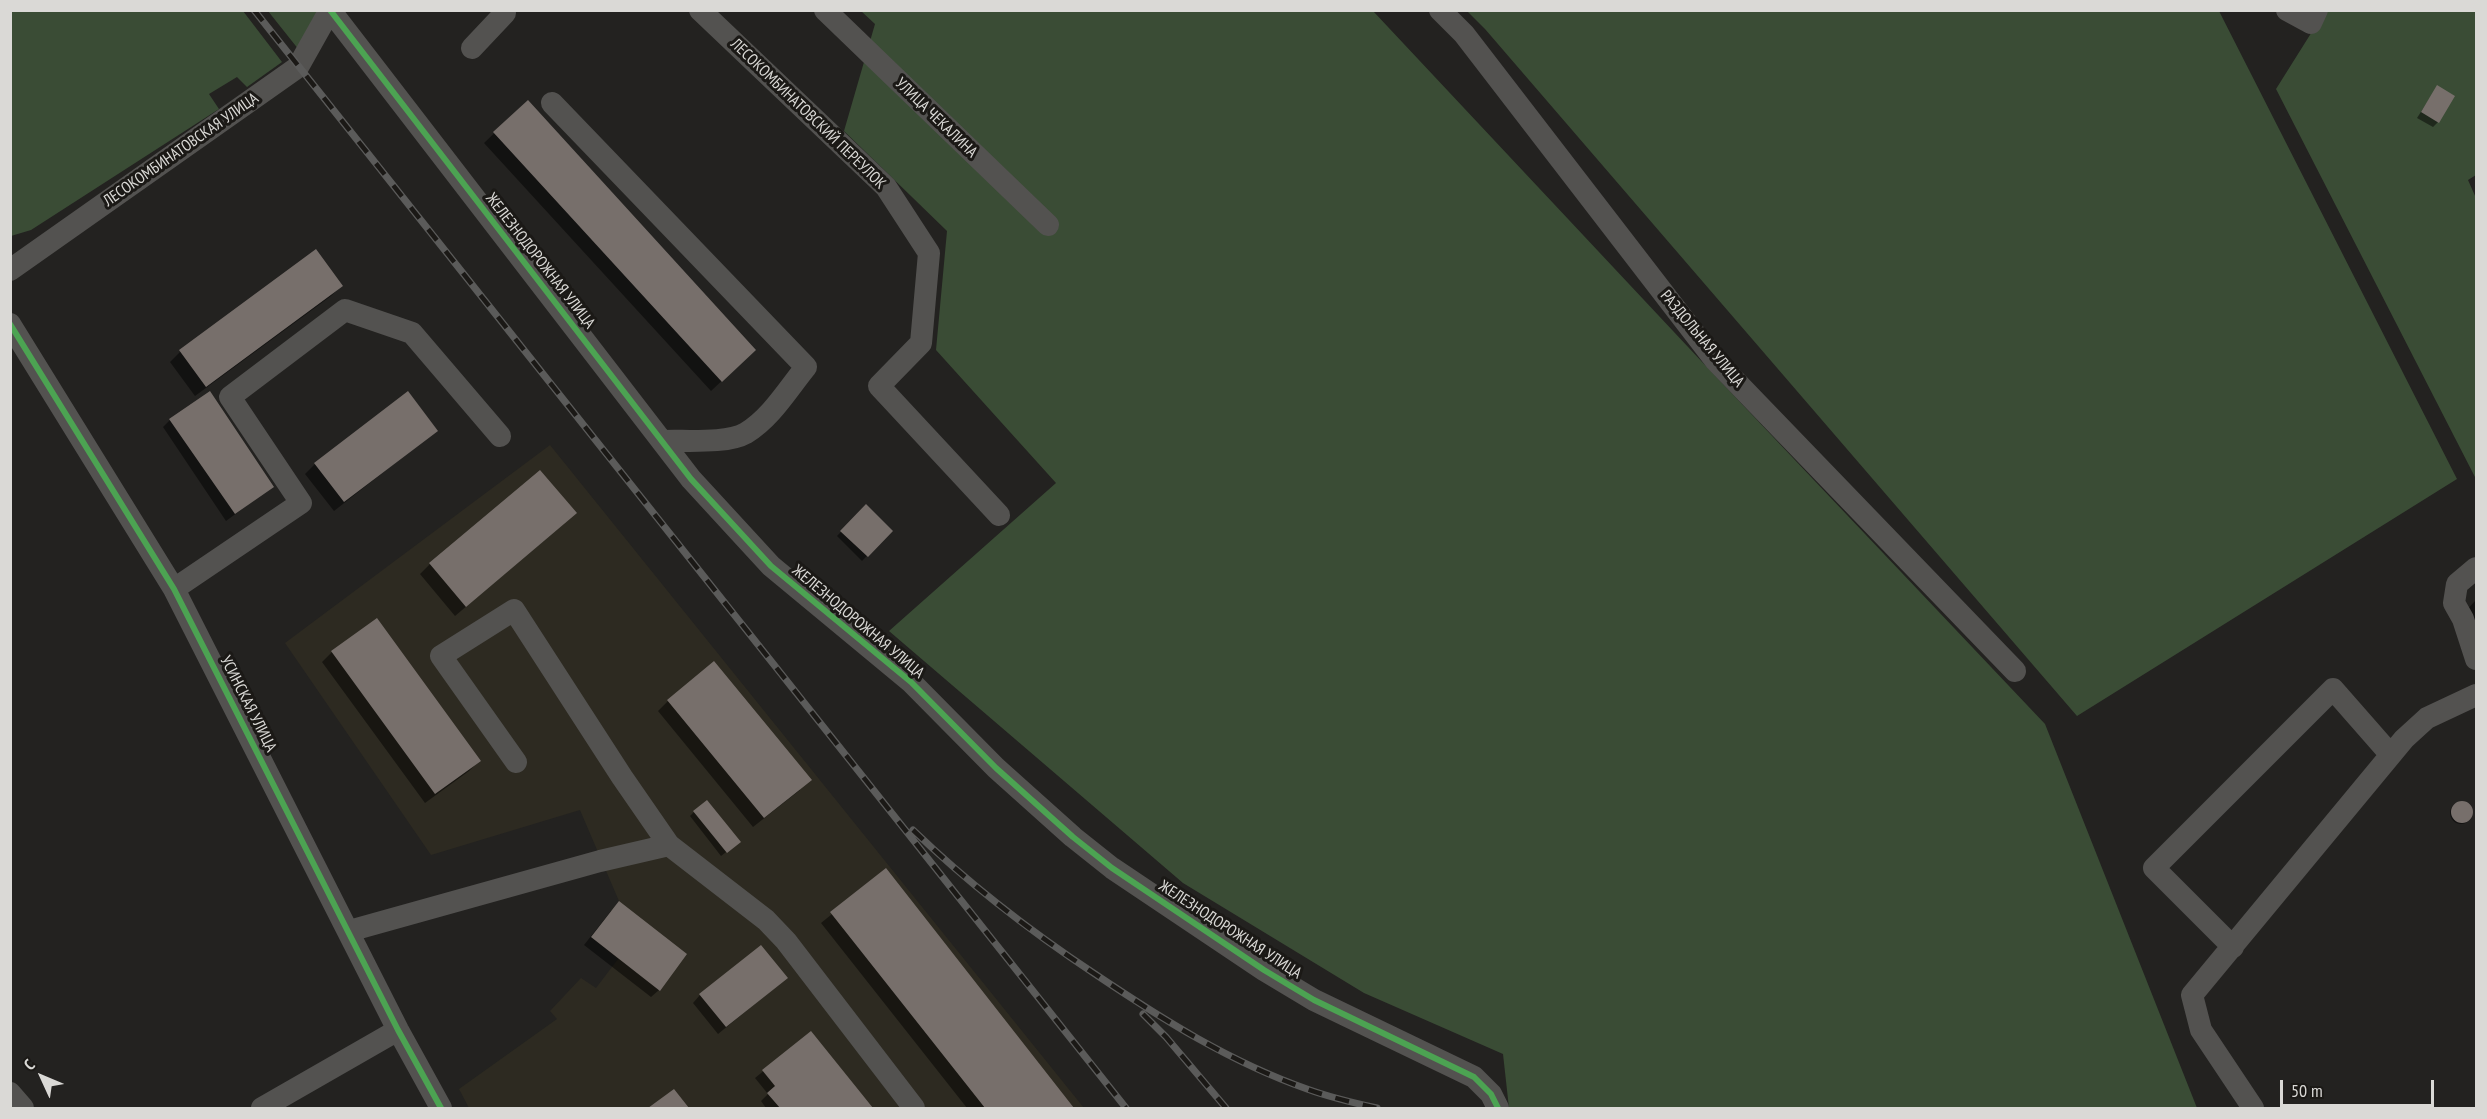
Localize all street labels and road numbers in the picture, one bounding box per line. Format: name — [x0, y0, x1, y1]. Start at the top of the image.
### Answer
street label: ЛЕСОКОМБИНАТОВСКИЙ ПЕРЕУЛОК — [726, 35, 890, 193]
street label: УЛИЦА ЧЕКАЛИНА — [891, 74, 981, 162]
street label: ЛЕСОКОМБИНАТОВСКАЯ УЛИЦА — [100, 89, 262, 211]
street label: ЖЕЛЕЗНОДОРОЖНАЯ УЛИЦА — [481, 190, 599, 332]
street label: РАЗДОЛЬНАЯ УЛИЦА — [1656, 287, 1748, 391]
street label: ЖЕЛЕЗНОДОРОЖНАЯ УЛИЦА — [788, 561, 928, 683]
street label: УСИНСКАЯ УЛИЦА — [216, 653, 280, 755]
street label: ЖЕЛЕЗНОДОРОЖНАЯ УЛИЦА — [1155, 877, 1305, 983]

